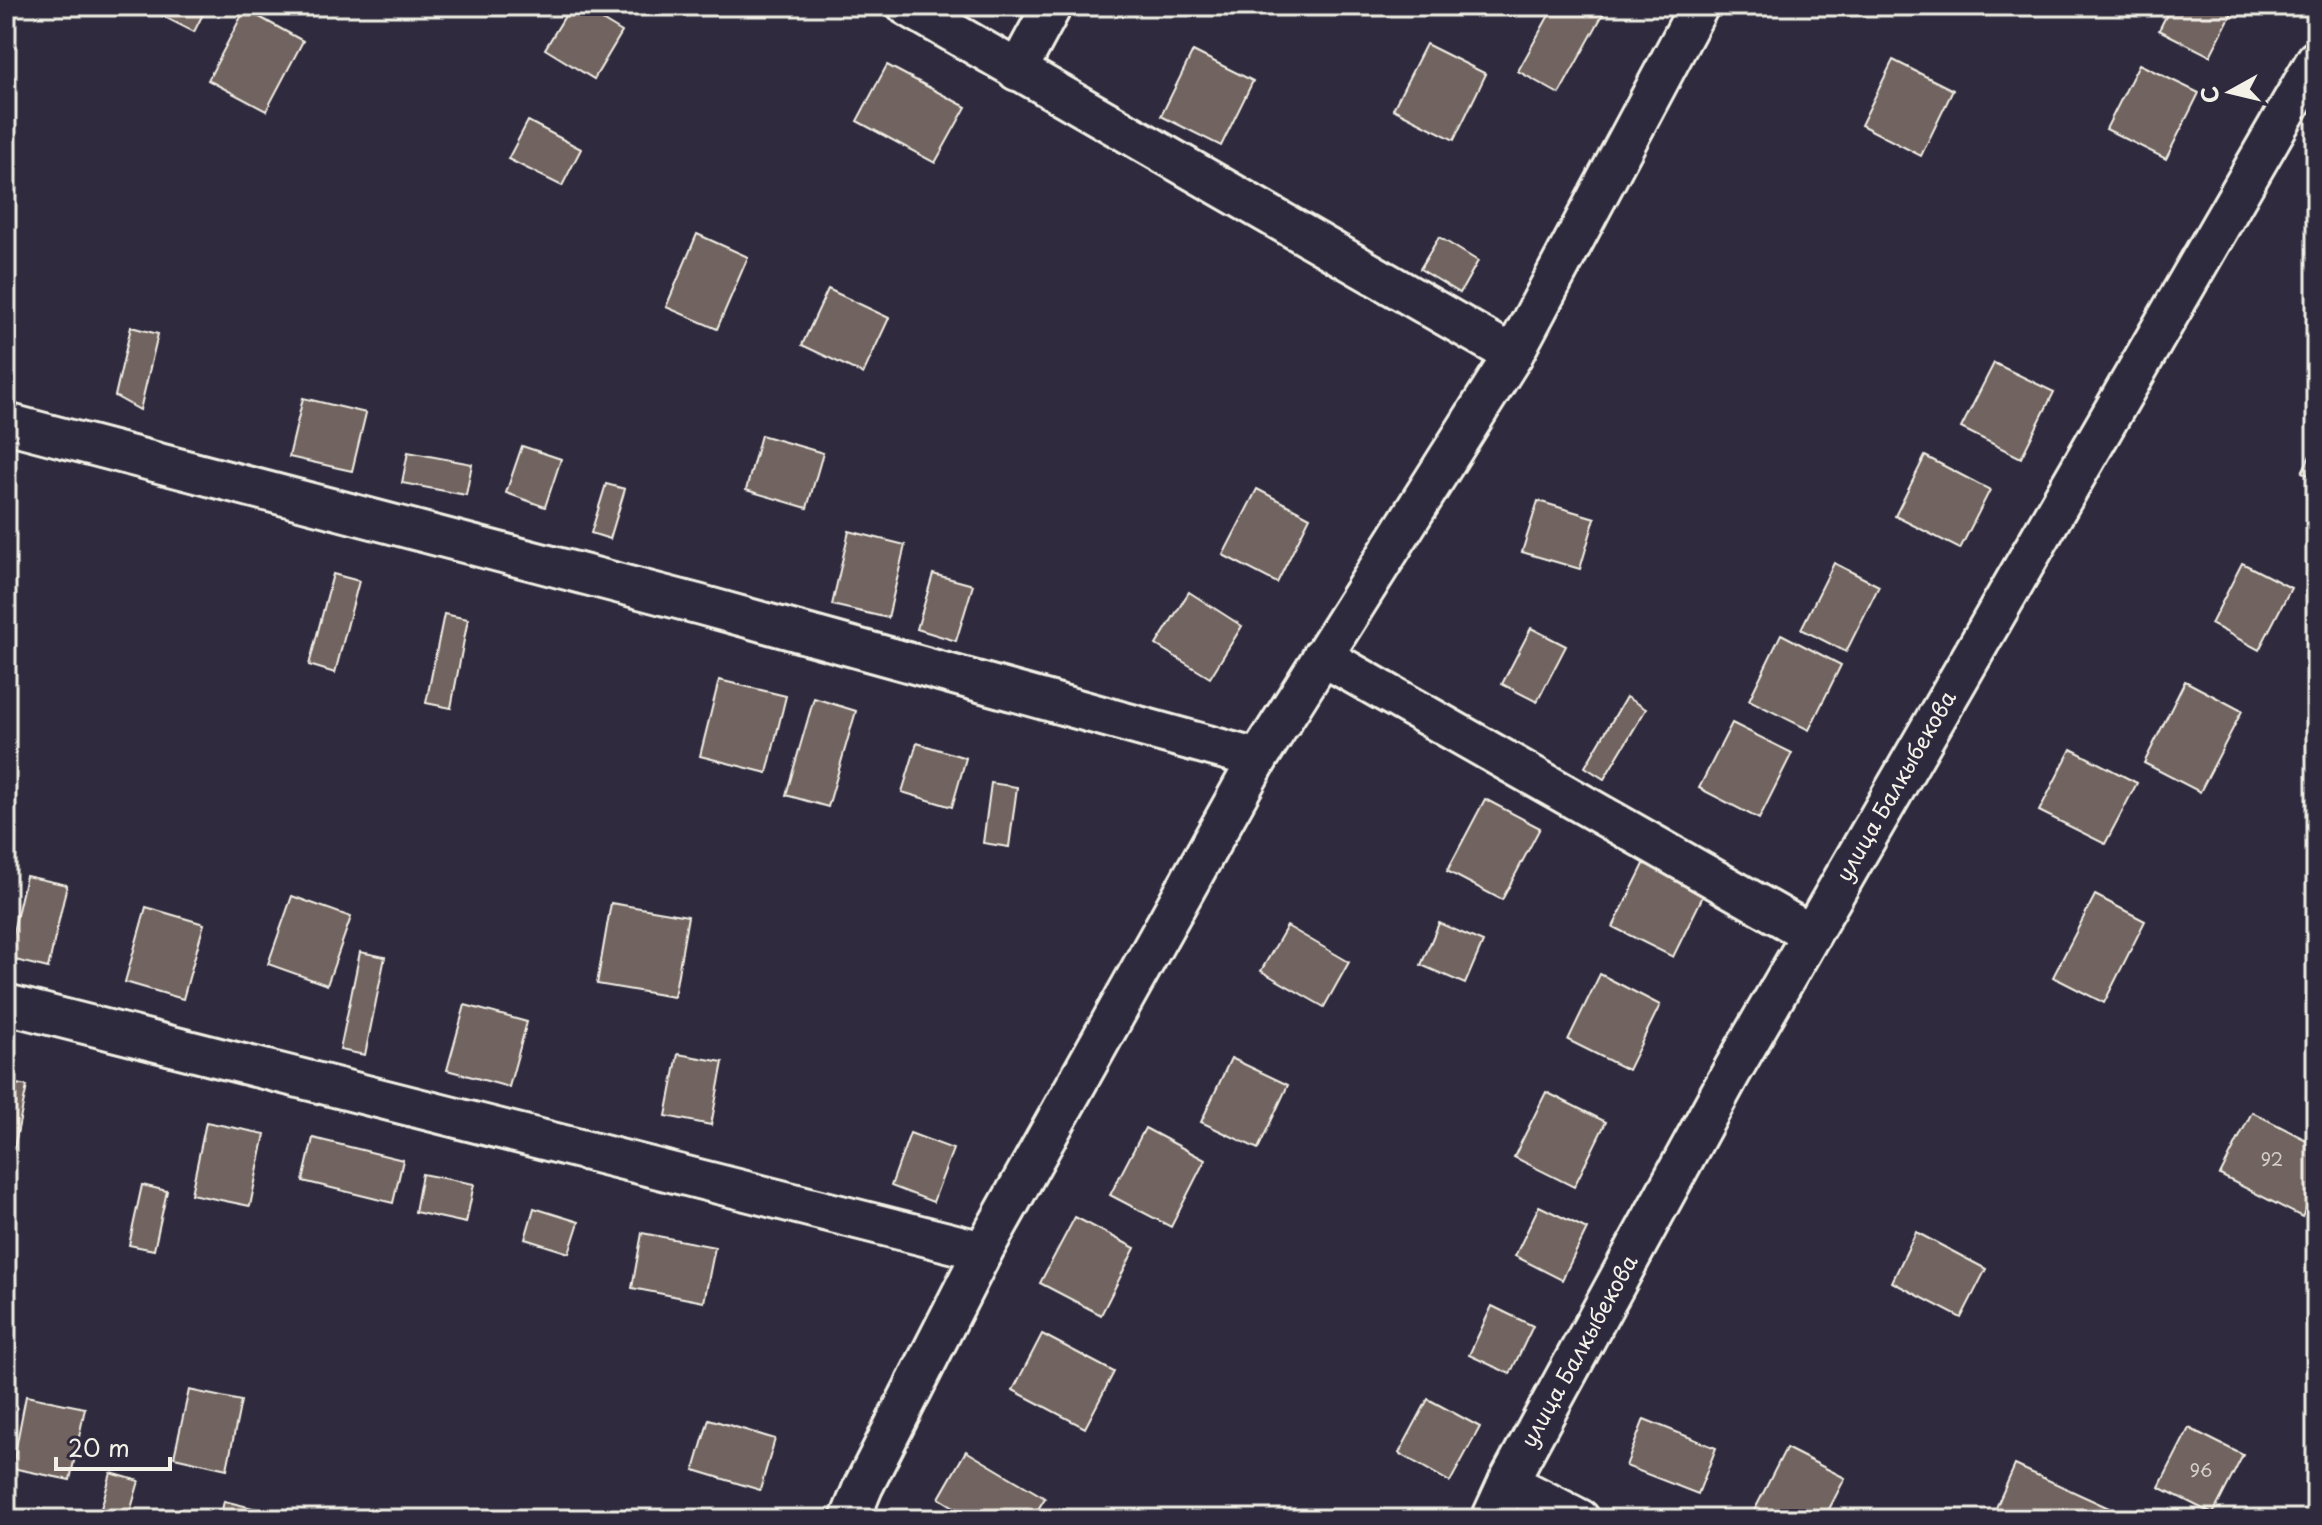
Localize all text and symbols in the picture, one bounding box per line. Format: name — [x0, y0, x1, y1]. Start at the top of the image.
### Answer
north arrow — [2190, 52, 2270, 132]
text: С — [2191, 85, 2226, 105]
street label: улица Балкыбекова — [1826, 683, 1963, 887]
house number: 92 — [2261, 1145, 2283, 1172]
street label: улица Балкыбекова — [1511, 1248, 1645, 1453]
scale bar — [56, 1421, 170, 1471]
text: 20 m — [68, 1429, 130, 1465]
house number: 96 — [2190, 1456, 2212, 1483]

